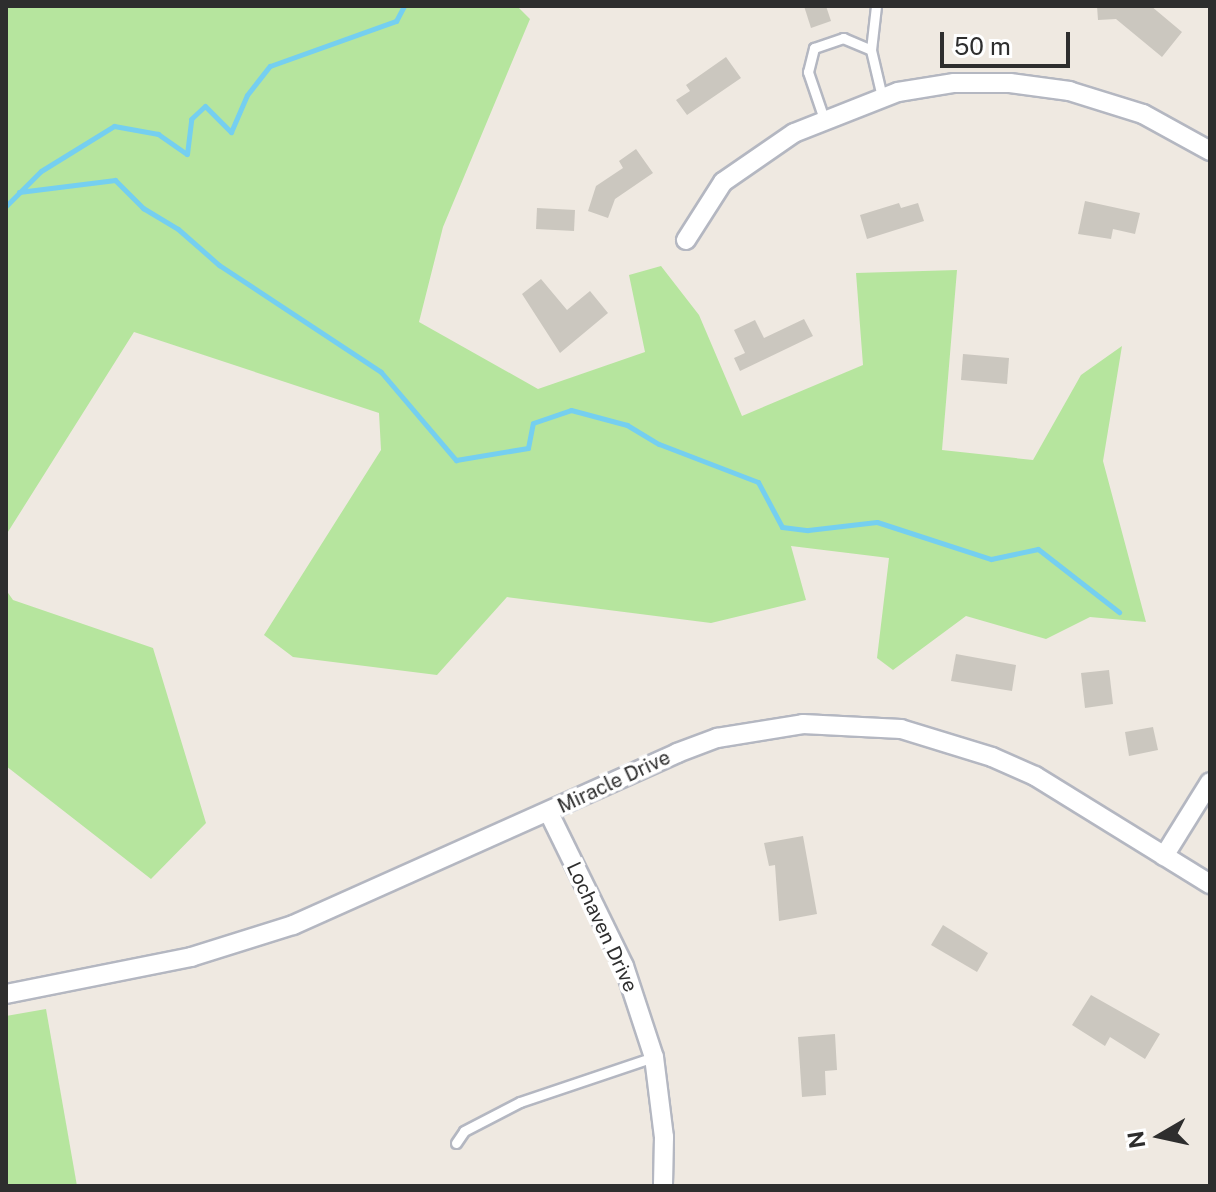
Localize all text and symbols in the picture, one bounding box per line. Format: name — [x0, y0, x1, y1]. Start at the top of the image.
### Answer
scale bar — [944, 16, 1074, 66]
text: 50 m — [954, 32, 1011, 60]
street label: Miracle Drive — [554, 745, 674, 819]
street label: Lochaven Drive — [561, 858, 643, 996]
north arrow — [1120, 1096, 1200, 1176]
text: N — [1122, 1129, 1150, 1150]

